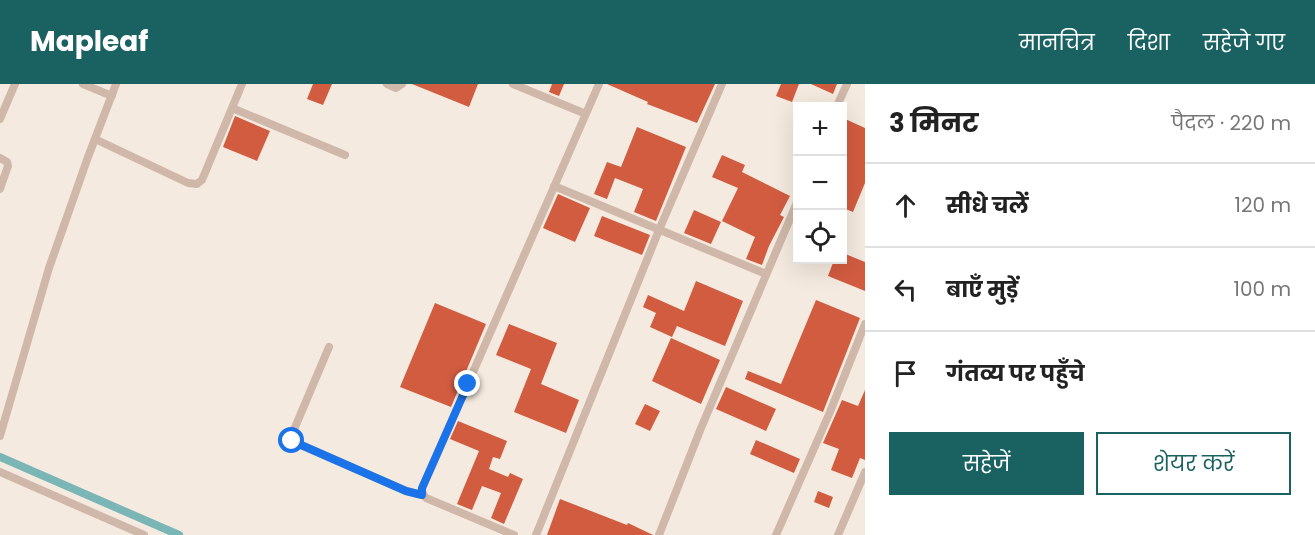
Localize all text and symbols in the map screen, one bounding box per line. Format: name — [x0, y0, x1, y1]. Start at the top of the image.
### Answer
text: Mapleaf — [30, 22, 148, 61]
text: मानचित्र — [1019, 28, 1095, 57]
text: दिशा — [1128, 28, 1170, 57]
text: सहेजे गए — [1203, 28, 1285, 57]
map controls — [793, 102, 847, 264]
button: + — [793, 102, 847, 156]
text: 3 मिनट — [889, 105, 979, 141]
text: पैदल · 220 m — [1171, 109, 1291, 137]
button: − — [793, 156, 847, 210]
icon: ahead — [889, 189, 922, 222]
text: सीधे चलें — [946, 190, 1029, 221]
text: 120 m — [1235, 191, 1291, 219]
button: locate — [793, 210, 847, 264]
icon: left — [889, 273, 922, 306]
text: बाएँ मुड़ें — [946, 274, 1018, 305]
text: 100 m — [1234, 275, 1291, 303]
icon: arrive — [889, 357, 922, 390]
text: गंतव्य पर पहुँचे — [946, 358, 1085, 389]
route end — [454, 370, 480, 396]
route start — [278, 427, 304, 453]
button: सहेजें — [889, 432, 1084, 495]
button: शेयर करें — [1096, 432, 1291, 495]

